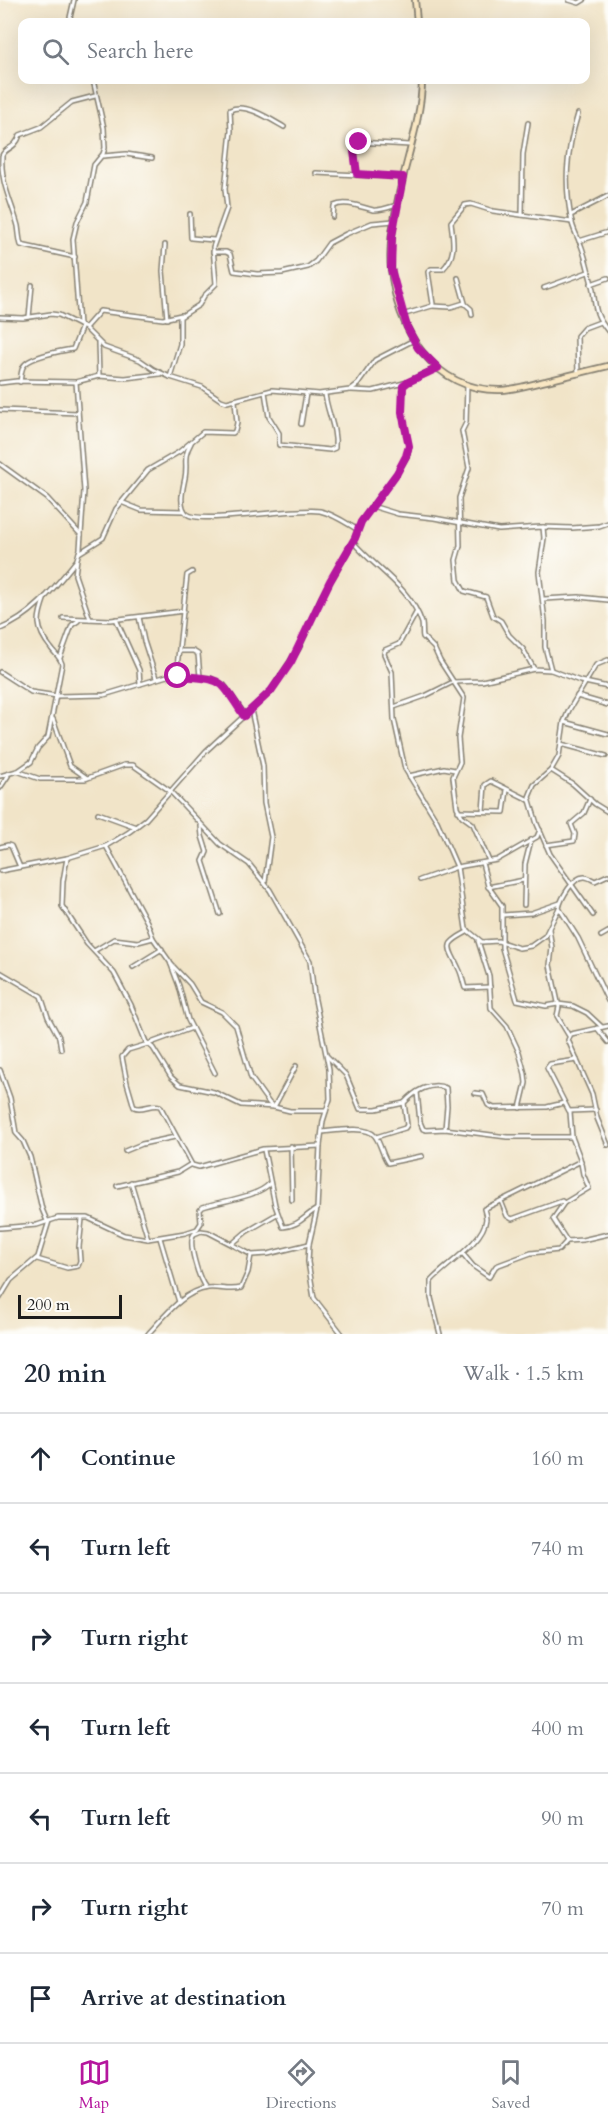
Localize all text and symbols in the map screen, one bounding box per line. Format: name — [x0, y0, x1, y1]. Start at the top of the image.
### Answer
search box — [18, 18, 590, 84]
icon: search — [39, 35, 72, 68]
text: Search here — [87, 36, 194, 66]
route end — [345, 128, 371, 154]
route start — [164, 662, 190, 688]
scale bar — [18, 1292, 122, 1320]
text: 200 m — [27, 1294, 69, 1316]
text: 20 min — [24, 1356, 107, 1391]
text: Walk · 1.5 km — [463, 1360, 584, 1387]
icon: ahead — [24, 1442, 57, 1475]
text: Continue — [81, 1443, 176, 1473]
text: 160 m — [531, 1445, 584, 1472]
icon: left — [24, 1532, 57, 1565]
text: Turn left — [81, 1533, 170, 1563]
text: 740 m — [531, 1535, 584, 1562]
icon: right — [24, 1622, 57, 1655]
text: Turn right — [81, 1623, 188, 1653]
text: 80 m — [541, 1625, 584, 1652]
icon: left — [24, 1712, 57, 1745]
text: Turn left — [81, 1713, 170, 1743]
text: 400 m — [531, 1715, 584, 1742]
icon: left — [24, 1802, 57, 1835]
text: Turn left — [81, 1803, 170, 1833]
text: 90 m — [541, 1805, 584, 1832]
icon: right — [24, 1892, 57, 1925]
text: Turn right — [81, 1893, 188, 1923]
text: 70 m — [541, 1895, 584, 1922]
icon: arrive — [24, 1982, 57, 2015]
text: Arrive at destination — [81, 1983, 286, 2013]
tab: Map — [78, 2056, 111, 2114]
tab: Directions — [266, 2056, 336, 2114]
tab: Saved — [492, 2056, 530, 2114]

